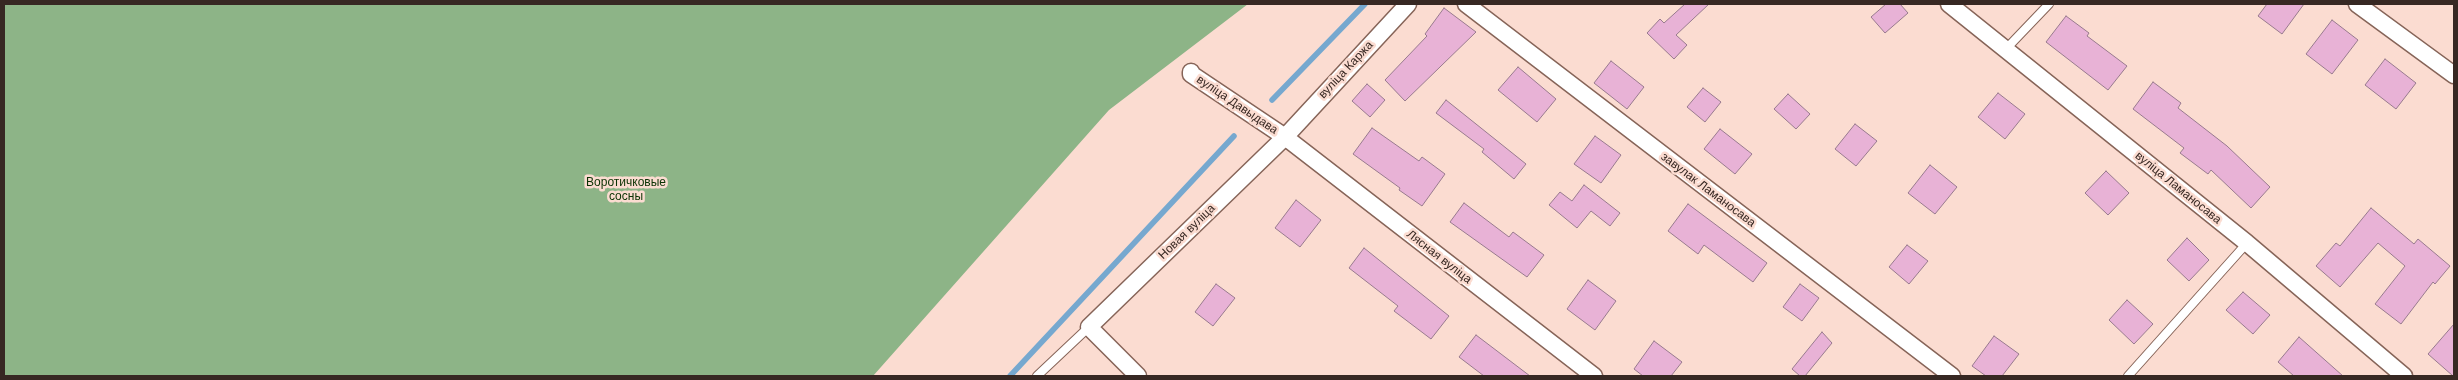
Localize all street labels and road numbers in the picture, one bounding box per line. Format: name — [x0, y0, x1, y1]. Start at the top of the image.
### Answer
street label: вуліца Каржа — [1316, 38, 1376, 102]
street label: вуліца Давыдава — [1194, 73, 1280, 137]
street label: вуліца Ламаносава — [2132, 149, 2224, 227]
street label: завулак Ламаносава — [1658, 150, 1758, 230]
street label: Новая вуліца — [1156, 201, 1218, 263]
street label: Лясная вуліца — [1404, 227, 1474, 287]

